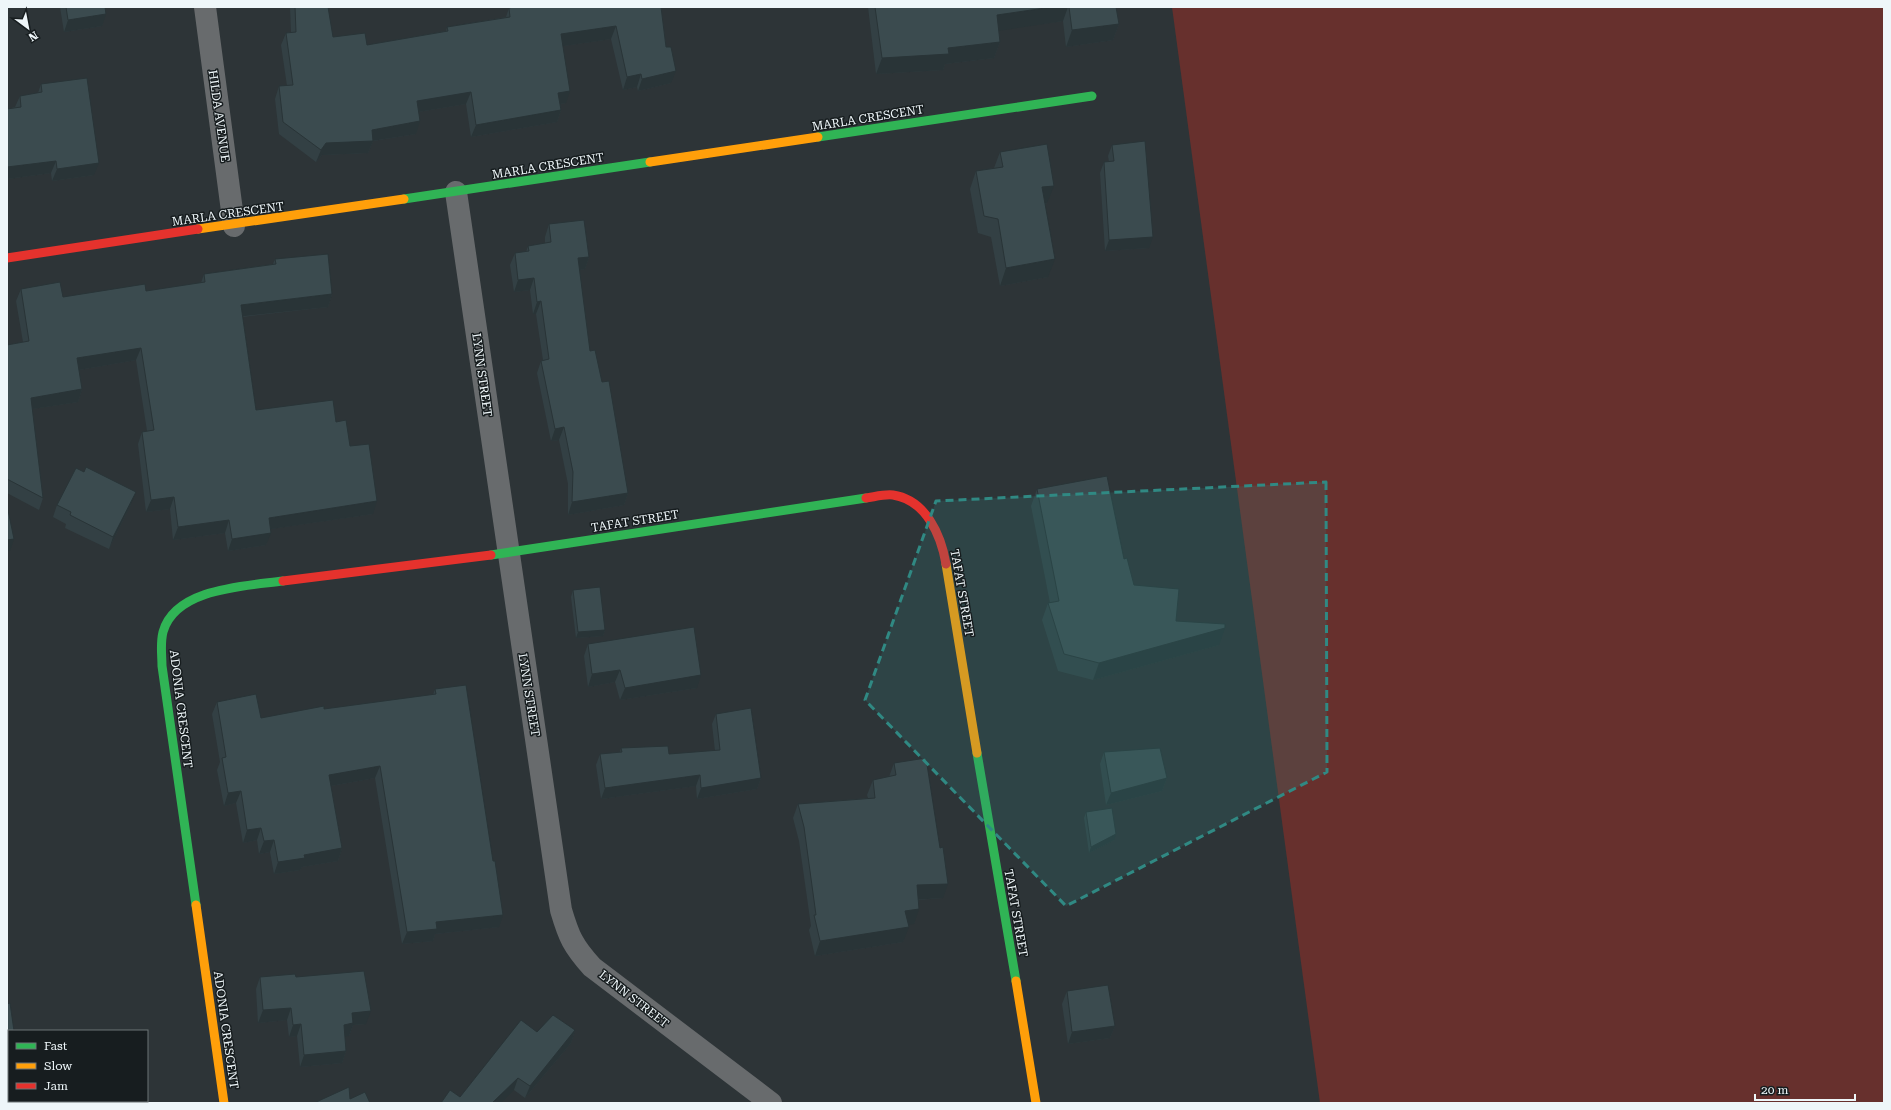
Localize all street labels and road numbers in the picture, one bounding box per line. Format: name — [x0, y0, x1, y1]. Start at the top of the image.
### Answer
street label: HILDA AVENUE — [206, 69, 232, 163]
street label: MARLA CRESCENT — [811, 102, 925, 134]
street label: MARLA CRESCENT — [491, 150, 605, 182]
street label: MARLA CRESCENT — [171, 199, 285, 229]
street label: LYNN STREET — [469, 332, 495, 418]
street label: TAFAT STREET — [590, 507, 680, 535]
street label: TAFAT STREET — [947, 548, 977, 638]
street label: ADONIA CRESCENT — [167, 649, 195, 769]
street label: LYNN STREET — [515, 652, 543, 738]
street label: TAFAT STREET — [1001, 868, 1031, 958]
street label: LYNN STREET — [597, 968, 671, 1030]
street label: ADONIA CRESCENT — [211, 970, 241, 1090]

